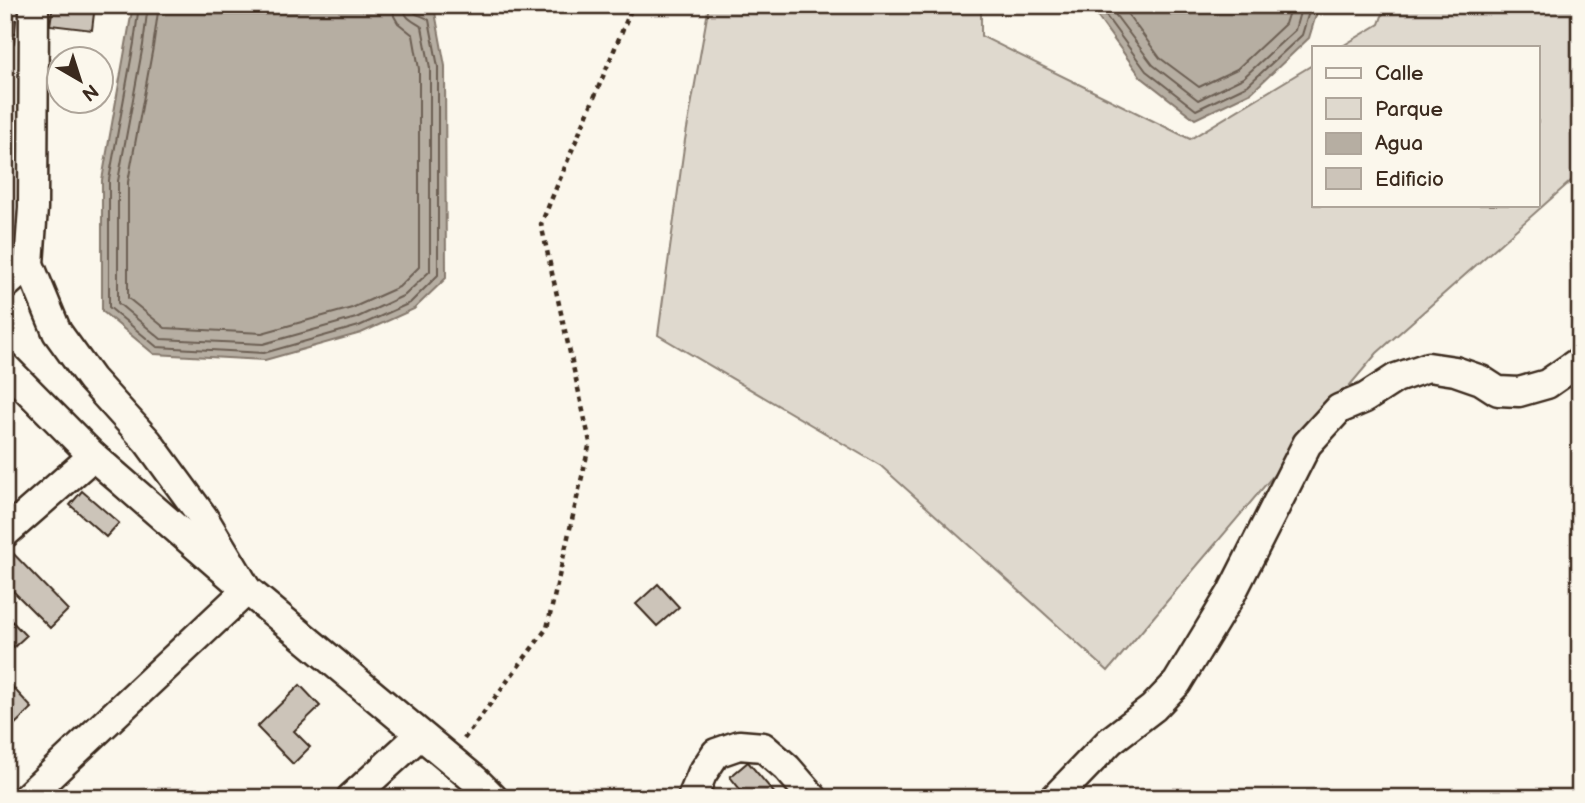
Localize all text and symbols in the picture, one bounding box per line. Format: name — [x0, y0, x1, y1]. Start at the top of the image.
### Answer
north arrow — [46, 46, 116, 116]
legend — [1312, 46, 1540, 206]
text: Calle — [1375, 61, 1424, 86]
text: N — [77, 79, 103, 105]
text: Parque — [1375, 97, 1443, 122]
text: Agua — [1375, 131, 1423, 156]
text: Edificio — [1375, 167, 1444, 192]

